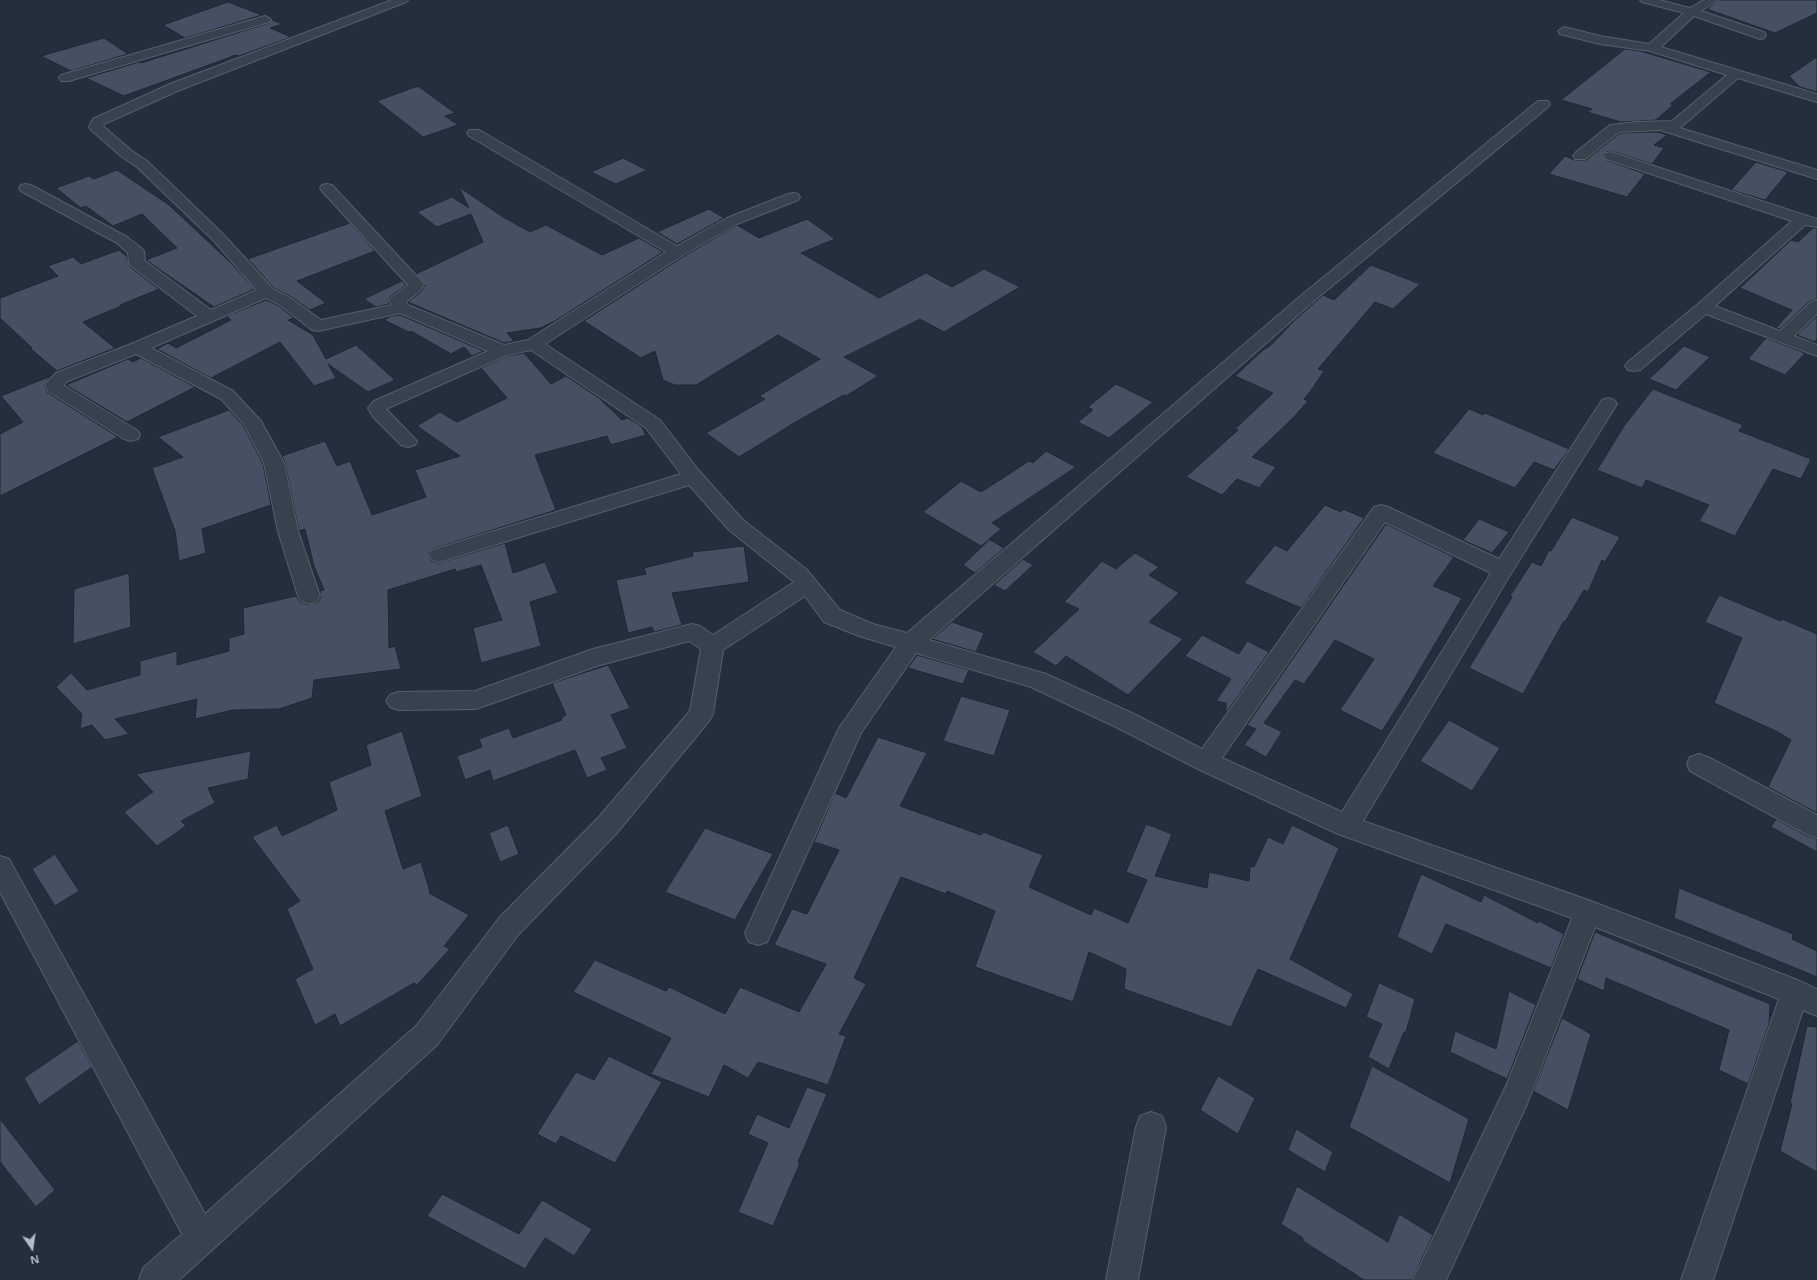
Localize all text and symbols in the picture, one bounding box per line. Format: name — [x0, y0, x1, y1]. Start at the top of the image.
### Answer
north arrow — [12, 1228, 52, 1268]
text: N — [29, 1252, 41, 1268]

